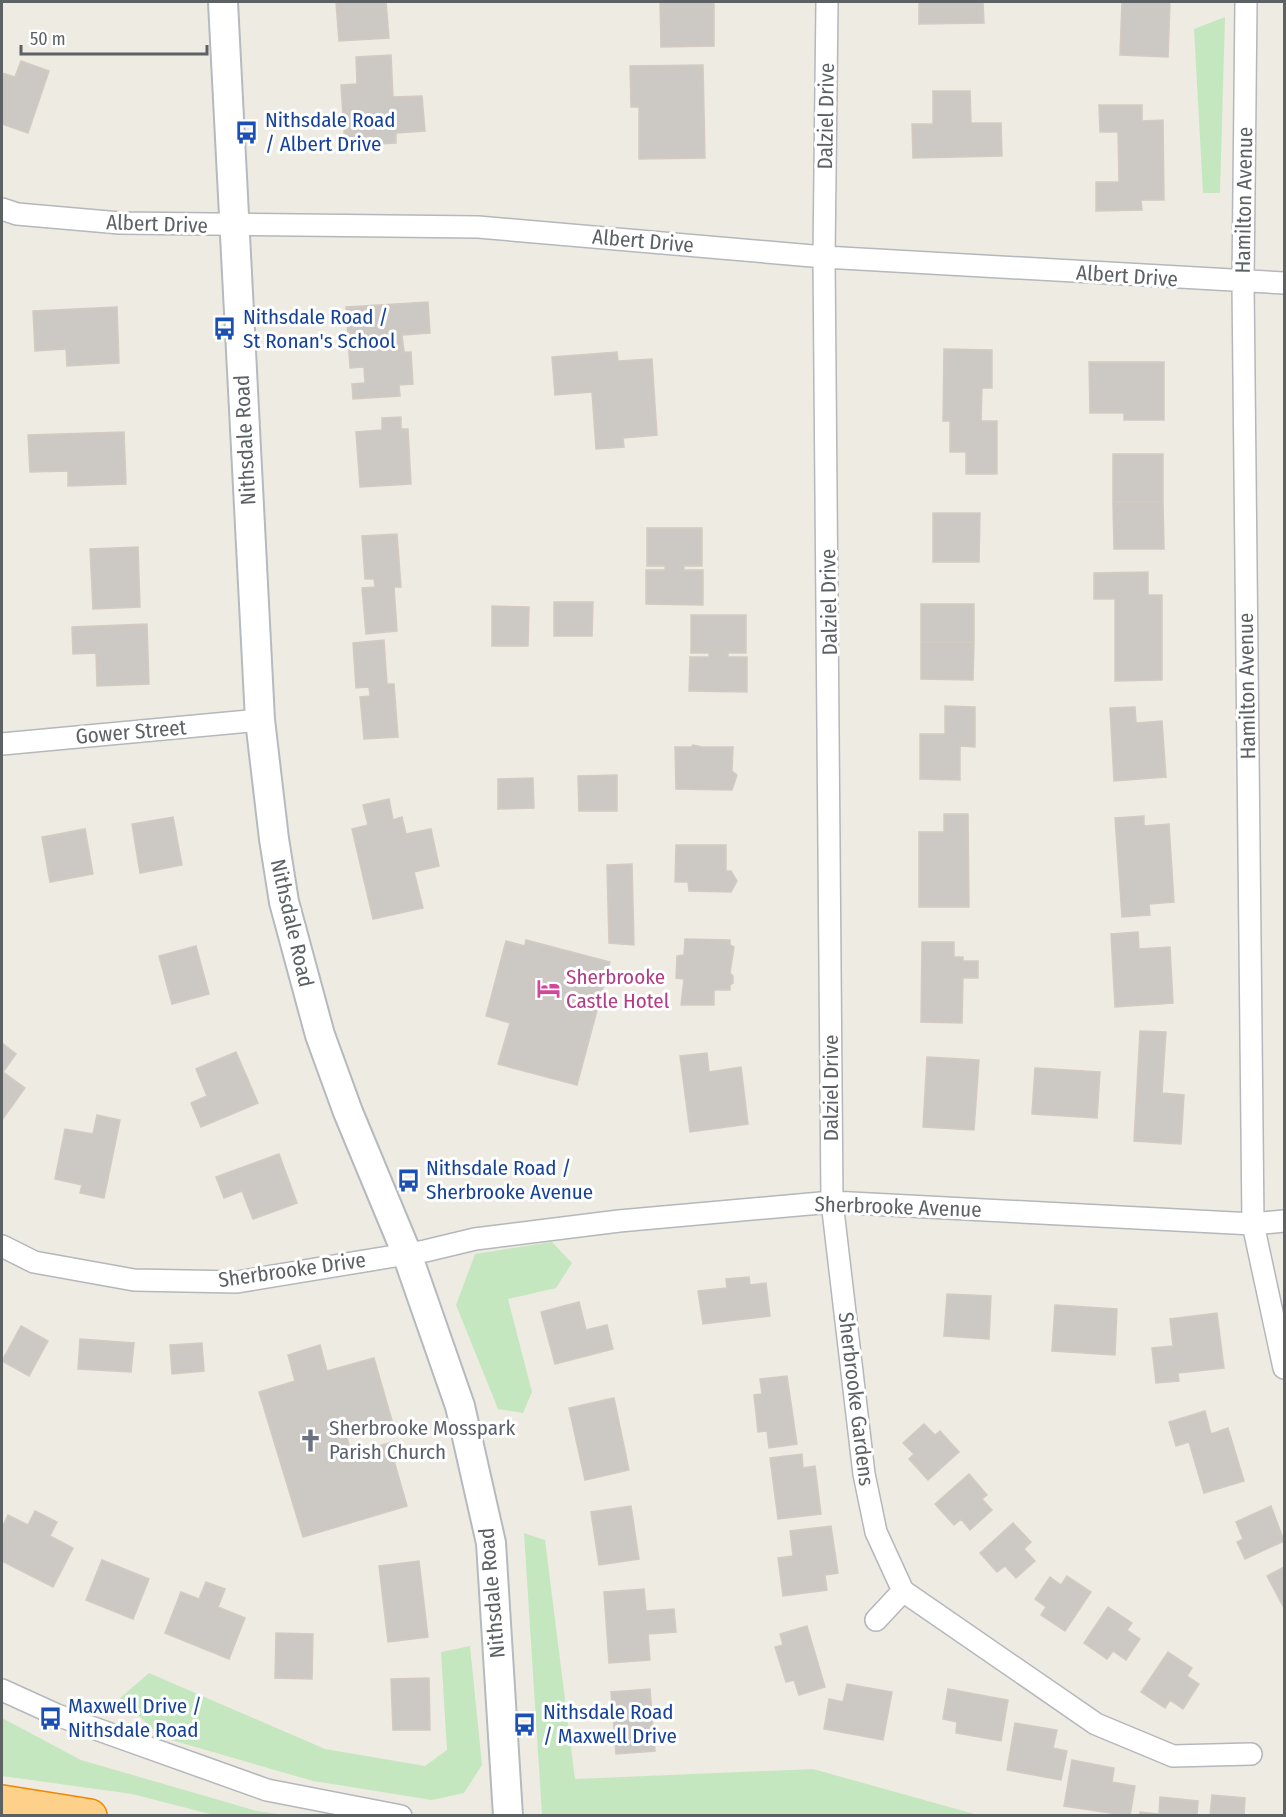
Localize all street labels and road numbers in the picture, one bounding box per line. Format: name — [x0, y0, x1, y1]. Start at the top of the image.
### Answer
street label: Dalziel Drive — [812, 62, 840, 170]
street label: Hamilton Avenue — [1230, 126, 1258, 274]
street label: Albert Drive — [106, 209, 208, 239]
street label: Albert Drive — [591, 224, 695, 258]
street label: Albert Drive — [1075, 259, 1179, 293]
street label: Nithsdale Road — [229, 374, 261, 506]
street label: Dalziel Drive — [815, 548, 843, 656]
street label: Hamilton Avenue — [1233, 612, 1261, 760]
street label: Gower Street — [75, 714, 188, 750]
street label: Nithsdale Road — [265, 856, 319, 990]
street label: Dalziel Drive — [818, 1035, 844, 1141]
street label: Sherbrooke Avenue — [814, 1191, 982, 1223]
street label: Sherbrooke Drive — [217, 1247, 367, 1293]
street label: Sherbrooke Gardens — [832, 1311, 880, 1487]
street label: Nithsdale Road — [473, 1527, 511, 1659]

